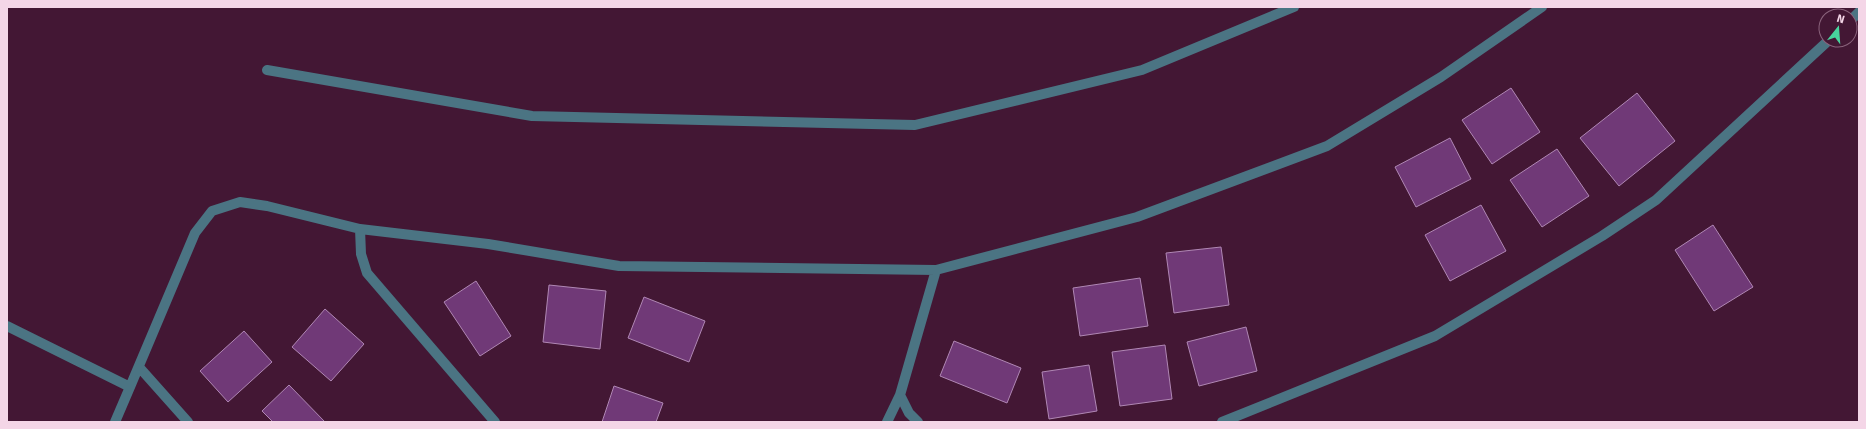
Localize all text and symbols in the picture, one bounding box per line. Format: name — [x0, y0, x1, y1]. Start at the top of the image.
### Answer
north arrow — [1818, 8, 1858, 48]
text: N — [1835, 12, 1846, 26]

